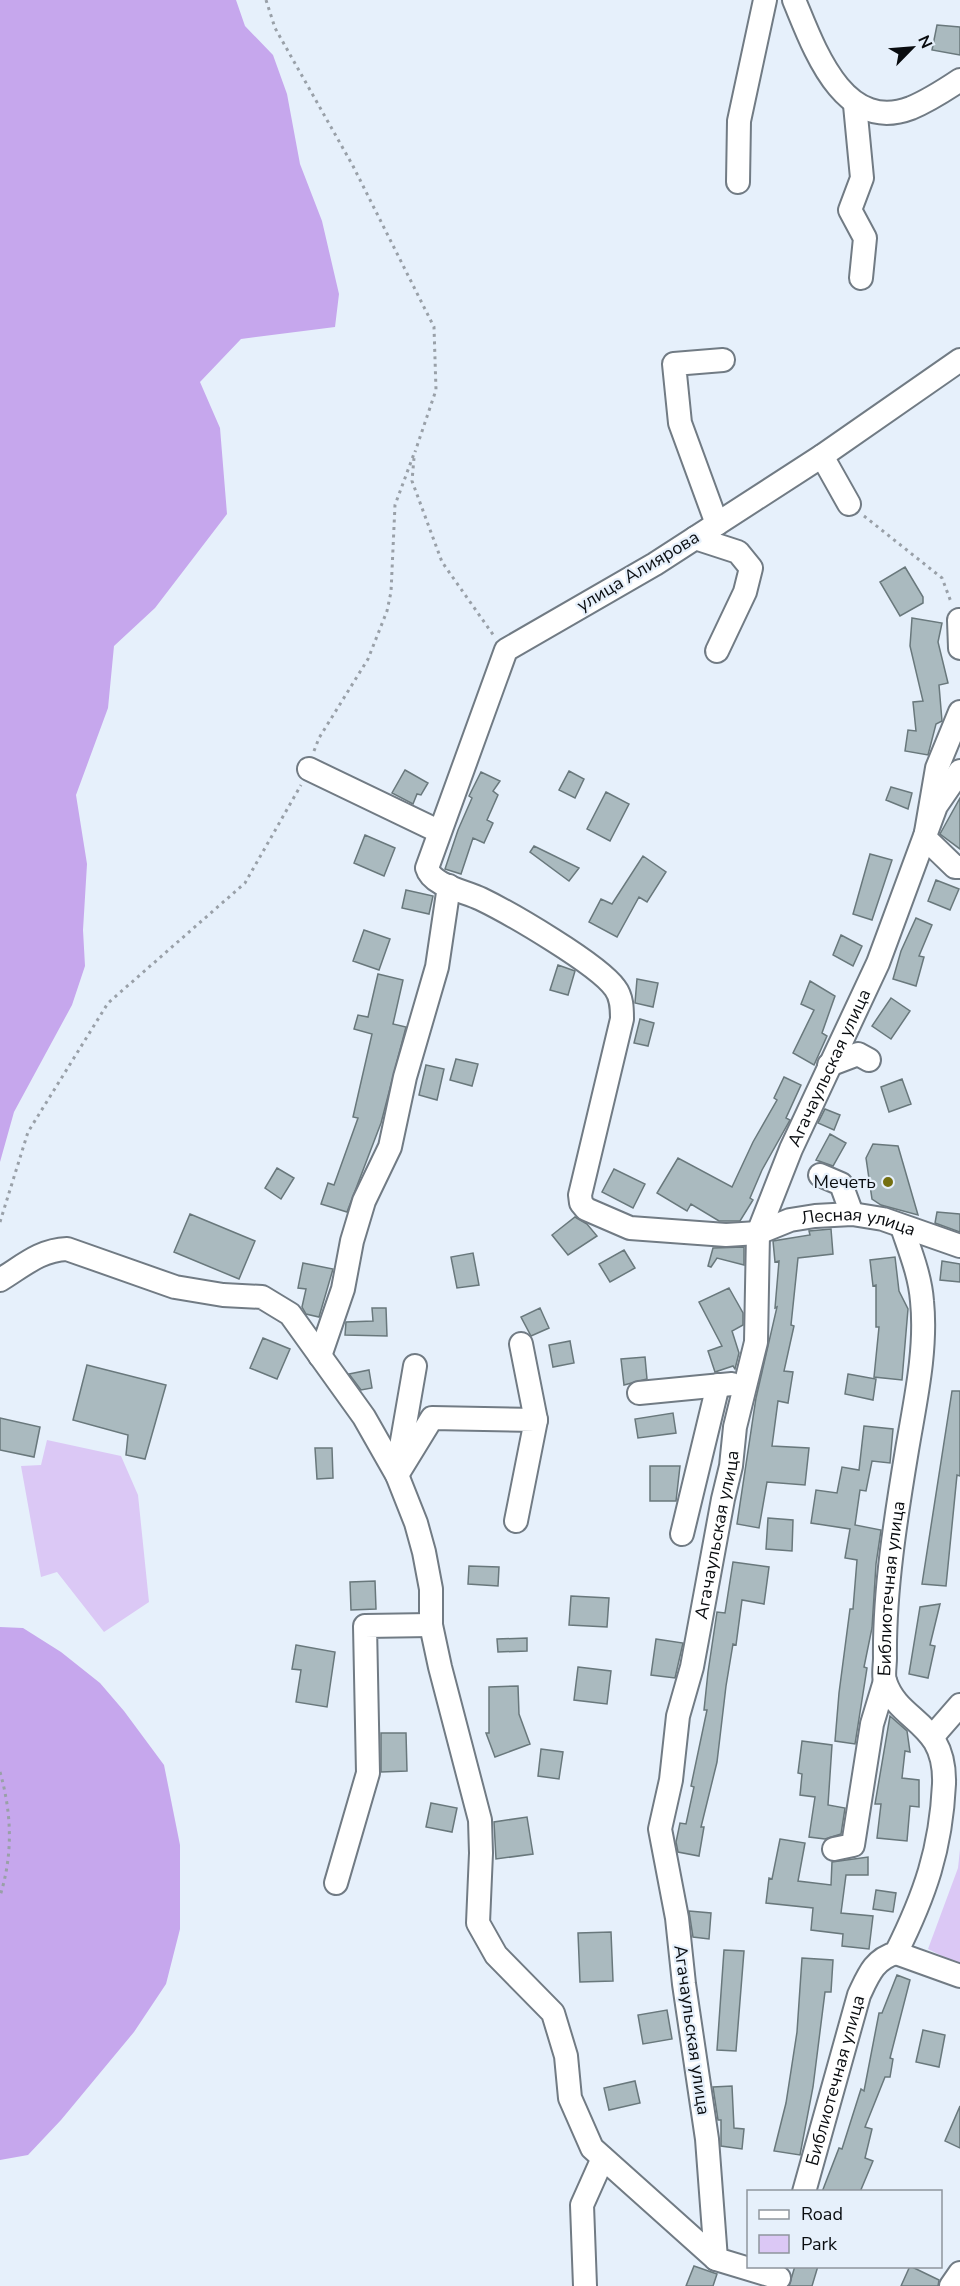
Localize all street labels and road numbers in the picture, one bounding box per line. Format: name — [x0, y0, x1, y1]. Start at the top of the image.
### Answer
street label: улица Алиярова — [572, 525, 704, 617]
street label: Агачаульская улица — [782, 985, 876, 1150]
street label: Лесная улица — [799, 1202, 919, 1242]
street label: Агачаульская улица — [689, 1449, 745, 1621]
street label: Библиотечная улица — [872, 1499, 911, 1677]
street label: Агачаульская улица — [668, 1943, 716, 2117]
street label: Библиотечная улица — [800, 1992, 870, 2168]

